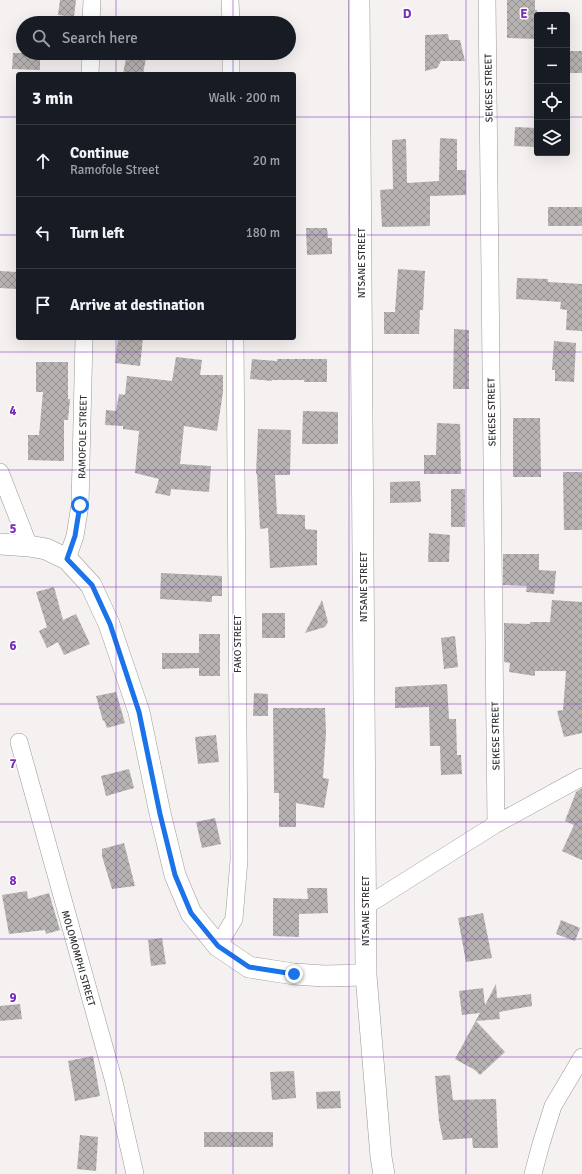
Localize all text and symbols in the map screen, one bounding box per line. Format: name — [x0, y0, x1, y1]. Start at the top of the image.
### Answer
text: D — [403, 6, 412, 22]
text: E — [520, 6, 528, 22]
map controls — [534, 12, 570, 156]
button: + — [534, 12, 570, 48]
search box — [16, 16, 296, 60]
icon: search — [30, 27, 52, 49]
text: Search here — [62, 29, 138, 47]
button: − — [534, 48, 570, 84]
street label: SEKESE STREET — [482, 53, 496, 122]
button: locate — [534, 84, 570, 120]
text: 3 min — [32, 88, 73, 109]
text: Walk · 200 m — [209, 90, 280, 106]
button: layers — [534, 120, 570, 156]
text: Continue — [70, 144, 129, 162]
icon: ahead — [32, 150, 54, 172]
text: 20 m — [253, 153, 280, 169]
text: Ramofole Street — [70, 162, 159, 178]
icon: left — [32, 222, 54, 244]
text: Turn left — [70, 224, 124, 242]
text: 180 m — [246, 225, 280, 241]
street label: NTSANE STREET — [356, 228, 368, 298]
icon: arrive — [32, 294, 54, 316]
text: Arrive at destination — [70, 296, 205, 314]
street label: SEKESE STREET — [485, 377, 499, 446]
street label: RAMOFOLE STREET — [76, 395, 90, 479]
text: 4 — [9, 403, 17, 419]
route start — [71, 496, 89, 514]
text: 5 — [9, 521, 17, 537]
street label: NTSANE STREET — [358, 552, 370, 622]
street label: FAKO STREET — [232, 615, 244, 673]
text: 6 — [9, 638, 17, 654]
street label: SEKESE STREET — [489, 701, 503, 770]
text: 7 — [9, 756, 17, 772]
text: 8 — [9, 873, 17, 889]
street label: NTSANE STREET — [360, 876, 372, 946]
street label: MOLOMOMPHI STREET — [59, 909, 97, 1008]
route end — [285, 965, 303, 983]
text: 9 — [9, 990, 17, 1006]

